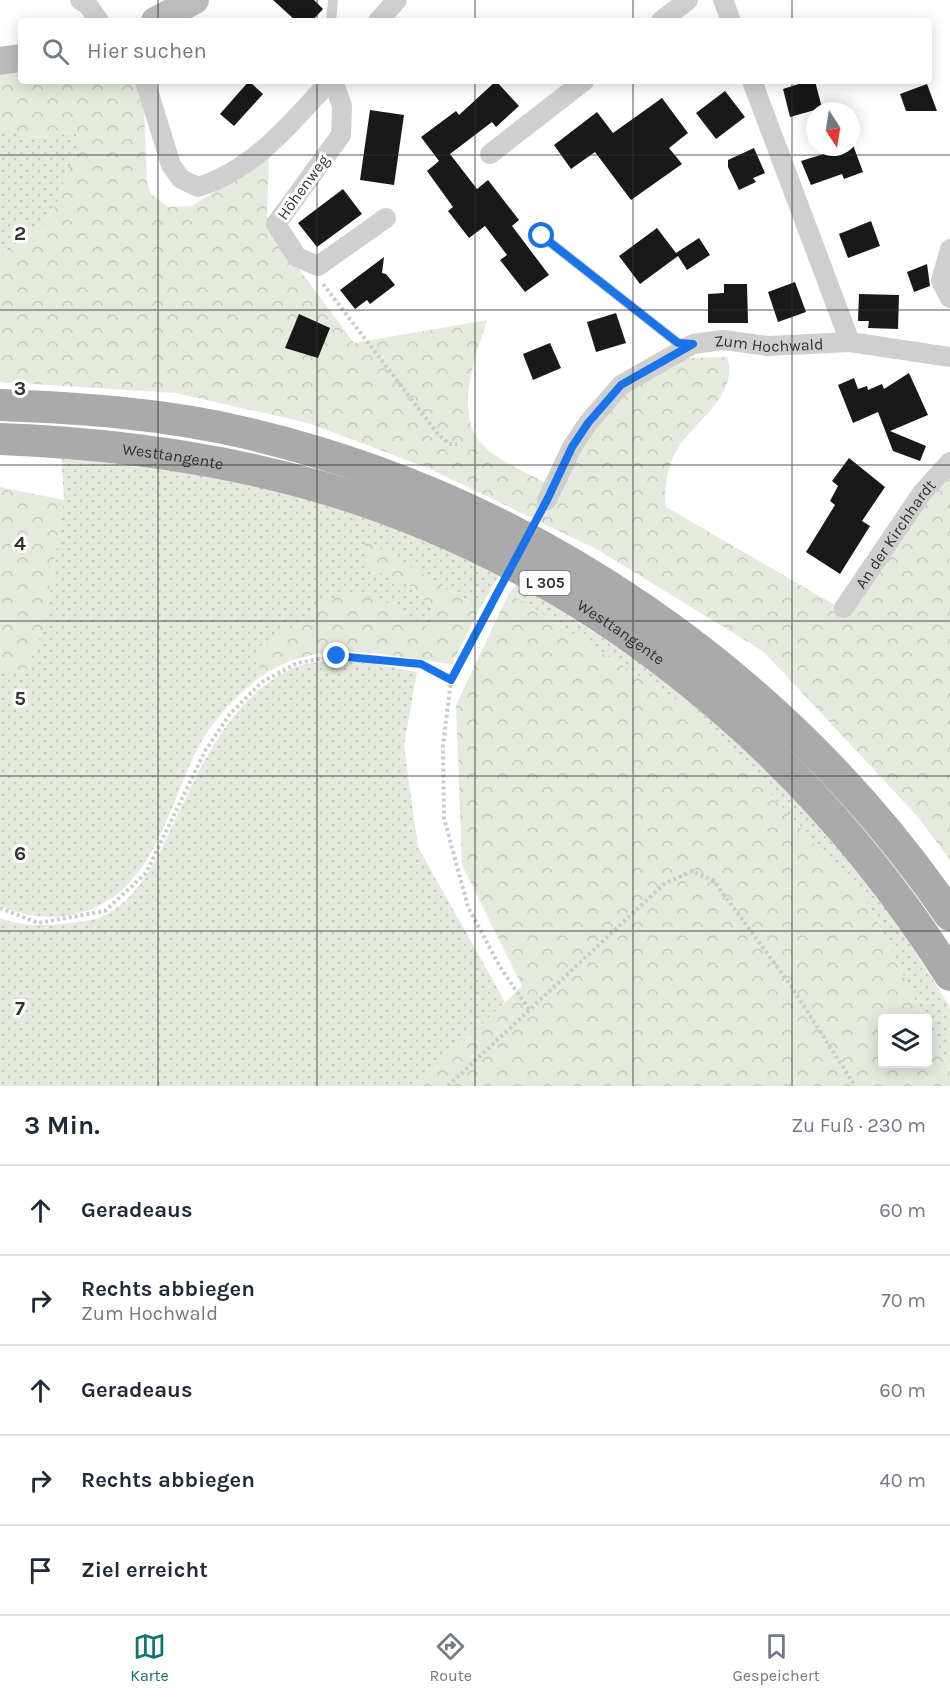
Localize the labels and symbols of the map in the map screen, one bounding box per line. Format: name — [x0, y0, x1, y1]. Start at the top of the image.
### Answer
north arrow — [806, 102, 860, 156]
street label: Höhenweg — [273, 151, 333, 223]
text: 2 — [14, 222, 26, 245]
route start — [528, 222, 554, 248]
street label: Zum Hochwald — [713, 330, 824, 356]
text: 3 — [14, 377, 26, 400]
street label: Westtangente — [121, 439, 225, 473]
street label: An der Kirchhardt — [851, 475, 939, 592]
text: 4 — [14, 532, 26, 555]
road number: L 305 — [520, 571, 570, 595]
street label: Westtangente — [574, 595, 669, 668]
route end — [323, 642, 349, 668]
text: 5 — [14, 687, 26, 710]
text: 6 — [14, 842, 26, 865]
text: 7 — [15, 997, 25, 1020]

